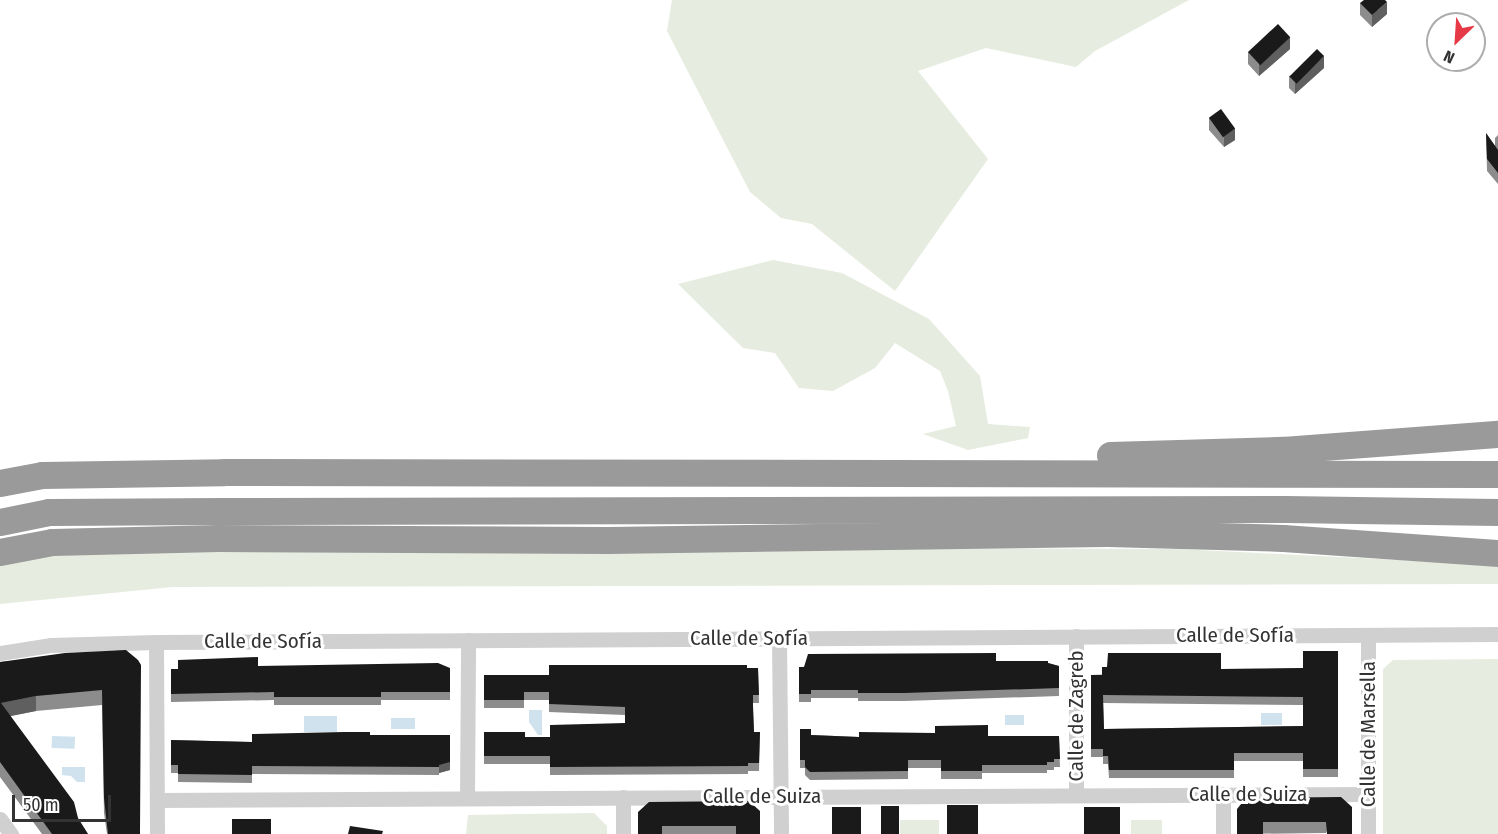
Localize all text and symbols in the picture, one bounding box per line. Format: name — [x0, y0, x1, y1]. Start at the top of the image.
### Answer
north arrow — [1426, 12, 1486, 72]
text: N — [1441, 46, 1457, 68]
street label: Calle de Sofía — [1176, 622, 1294, 648]
street label: Calle de Sofía — [690, 625, 808, 651]
street label: Calle de Sofía — [204, 628, 322, 654]
street label: Calle de Zagreb — [1063, 650, 1089, 782]
street label: Calle de Marsella — [1355, 661, 1381, 807]
street label: Calle de Suiza — [1189, 781, 1307, 807]
scale bar — [15, 783, 114, 821]
street label: Calle de Suiza — [703, 783, 821, 809]
text: 50 m — [23, 794, 59, 816]

